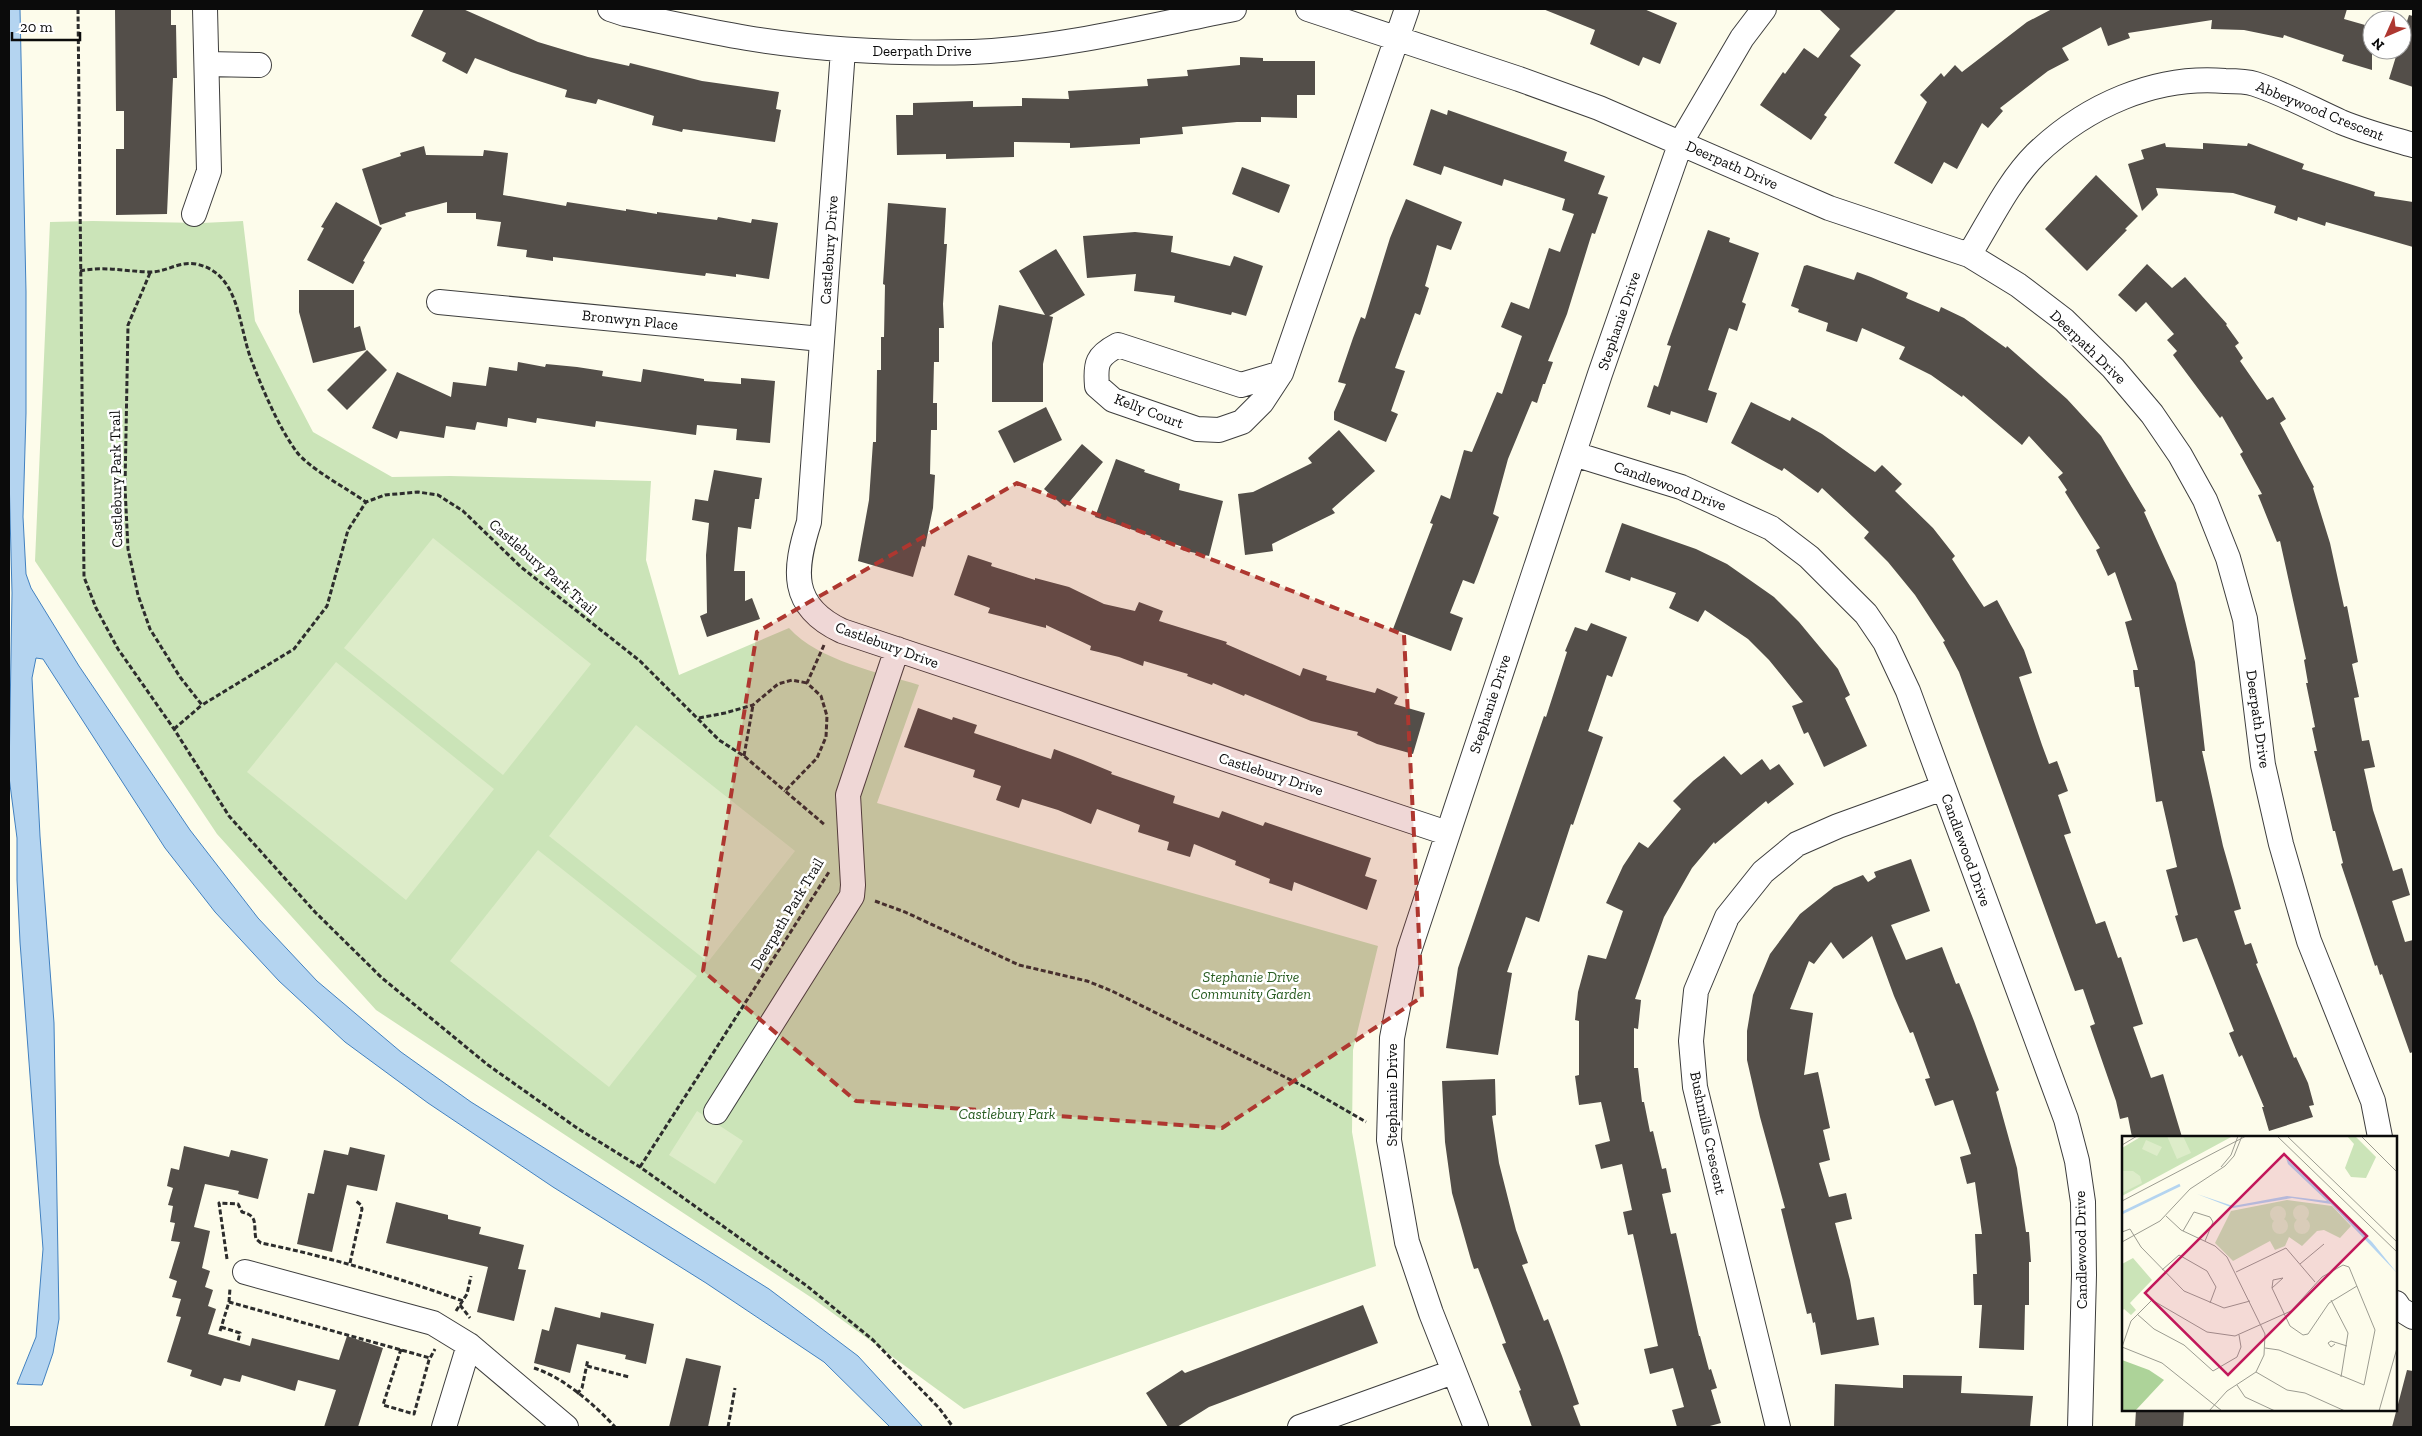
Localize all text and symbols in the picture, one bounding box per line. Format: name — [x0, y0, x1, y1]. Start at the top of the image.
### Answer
scale bar — [12, 10, 80, 42]
north arrow — [2362, 10, 2412, 60]
text: 20 m — [20, 18, 53, 36]
text: N — [2368, 34, 2388, 54]
street label: Deerpath Drive — [872, 42, 972, 60]
street label: Abbeywood Crescent — [2253, 77, 2387, 145]
street label: Deerpath Drive — [1683, 137, 1781, 193]
street label: Castlebury Drive — [816, 195, 842, 305]
street label: Stephanie Drive — [1594, 269, 1644, 373]
street label: Bronwyn Place — [581, 306, 679, 334]
street label: Deerpath Drive — [2046, 306, 2130, 388]
street label: Kelly Court — [1112, 390, 1186, 433]
street label: Castlebury Park Trail — [106, 410, 126, 548]
street label: Candlewood Drive — [1611, 457, 1729, 515]
street label: Castlebury Park Trail — [485, 515, 601, 619]
street label: Castlebury Drive — [833, 618, 941, 672]
street label: Stephanie Drive — [1466, 652, 1514, 756]
street label: Deerpath Drive — [2242, 669, 2274, 769]
street label: Castlebury Drive — [1216, 749, 1326, 799]
street label: Candlewood Drive — [1937, 791, 1995, 909]
street label: Deerpath Park Trail — [746, 855, 828, 973]
park label: Stephanie Drive Community Garden — [1191, 968, 1311, 1003]
street label: Stephanie Drive — [1383, 1043, 1401, 1147]
street label: Bushmills Crescent — [1686, 1070, 1730, 1197]
park label: Castlebury Park — [958, 1105, 1056, 1123]
inset map — [2122, 1136, 2397, 1411]
street label: Candlewood Drive — [2071, 1191, 2091, 1309]

